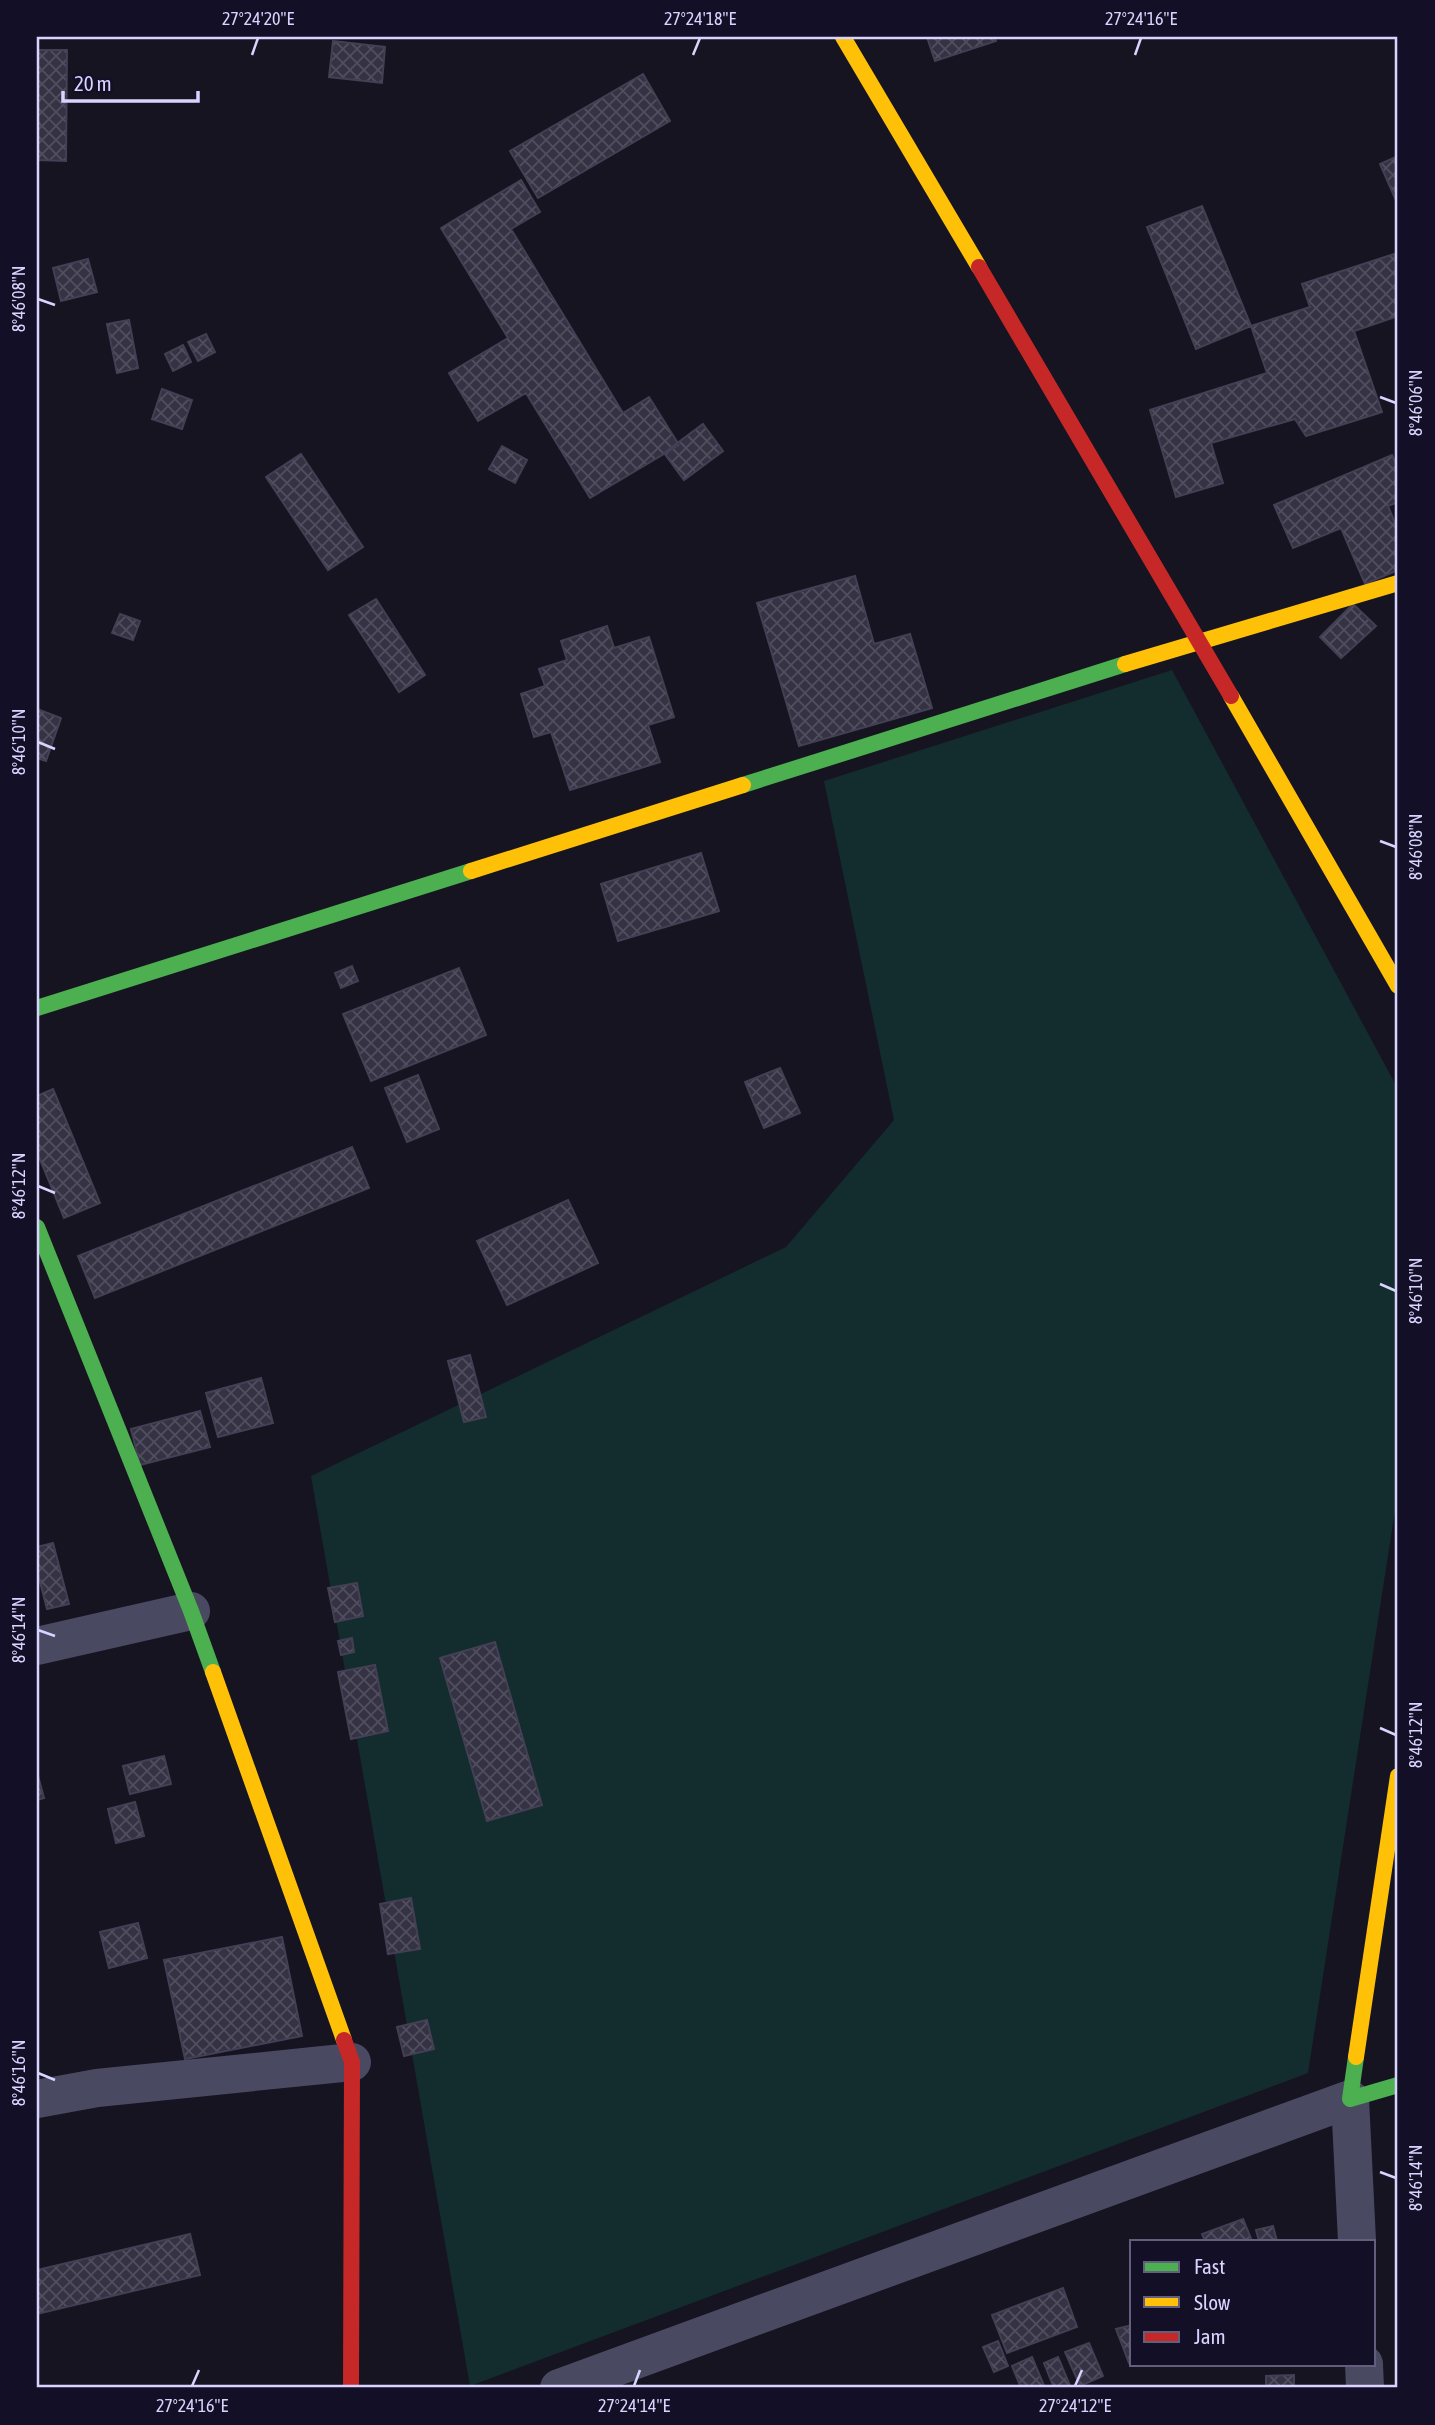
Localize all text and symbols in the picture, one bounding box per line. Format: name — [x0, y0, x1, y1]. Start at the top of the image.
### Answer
text: 27°24'20"E — [222, 8, 294, 29]
text: 27°24'18"E — [664, 8, 736, 29]
text: 27°24'16"E — [1105, 8, 1177, 29]
scale bar — [63, 60, 198, 104]
text: 20 m — [74, 71, 112, 95]
text: 8°46'08"N — [8, 266, 29, 332]
text: 8°46'06"N — [1405, 370, 1426, 436]
text: 8°46'10"N — [8, 709, 29, 775]
text: 8°46'08"N — [1405, 814, 1426, 880]
text: 8°46'12"N — [8, 1153, 29, 1219]
text: 8°46'10"N — [1405, 1258, 1426, 1324]
text: 8°46'14"N — [8, 1597, 29, 1663]
text: 8°46'12"N — [1405, 1702, 1426, 1768]
text: 8°46'16"N — [8, 2040, 29, 2106]
text: 8°46'14"N — [1405, 2145, 1426, 2211]
legend — [1130, 2240, 1376, 2366]
text: Fast — [1194, 2254, 1225, 2278]
text: Slow — [1194, 2290, 1231, 2314]
text: Jam — [1194, 2324, 1226, 2348]
text: 27°24'16"E — [156, 2395, 228, 2416]
text: 27°24'14"E — [598, 2395, 670, 2416]
text: 27°24'12"E — [1039, 2395, 1111, 2416]

